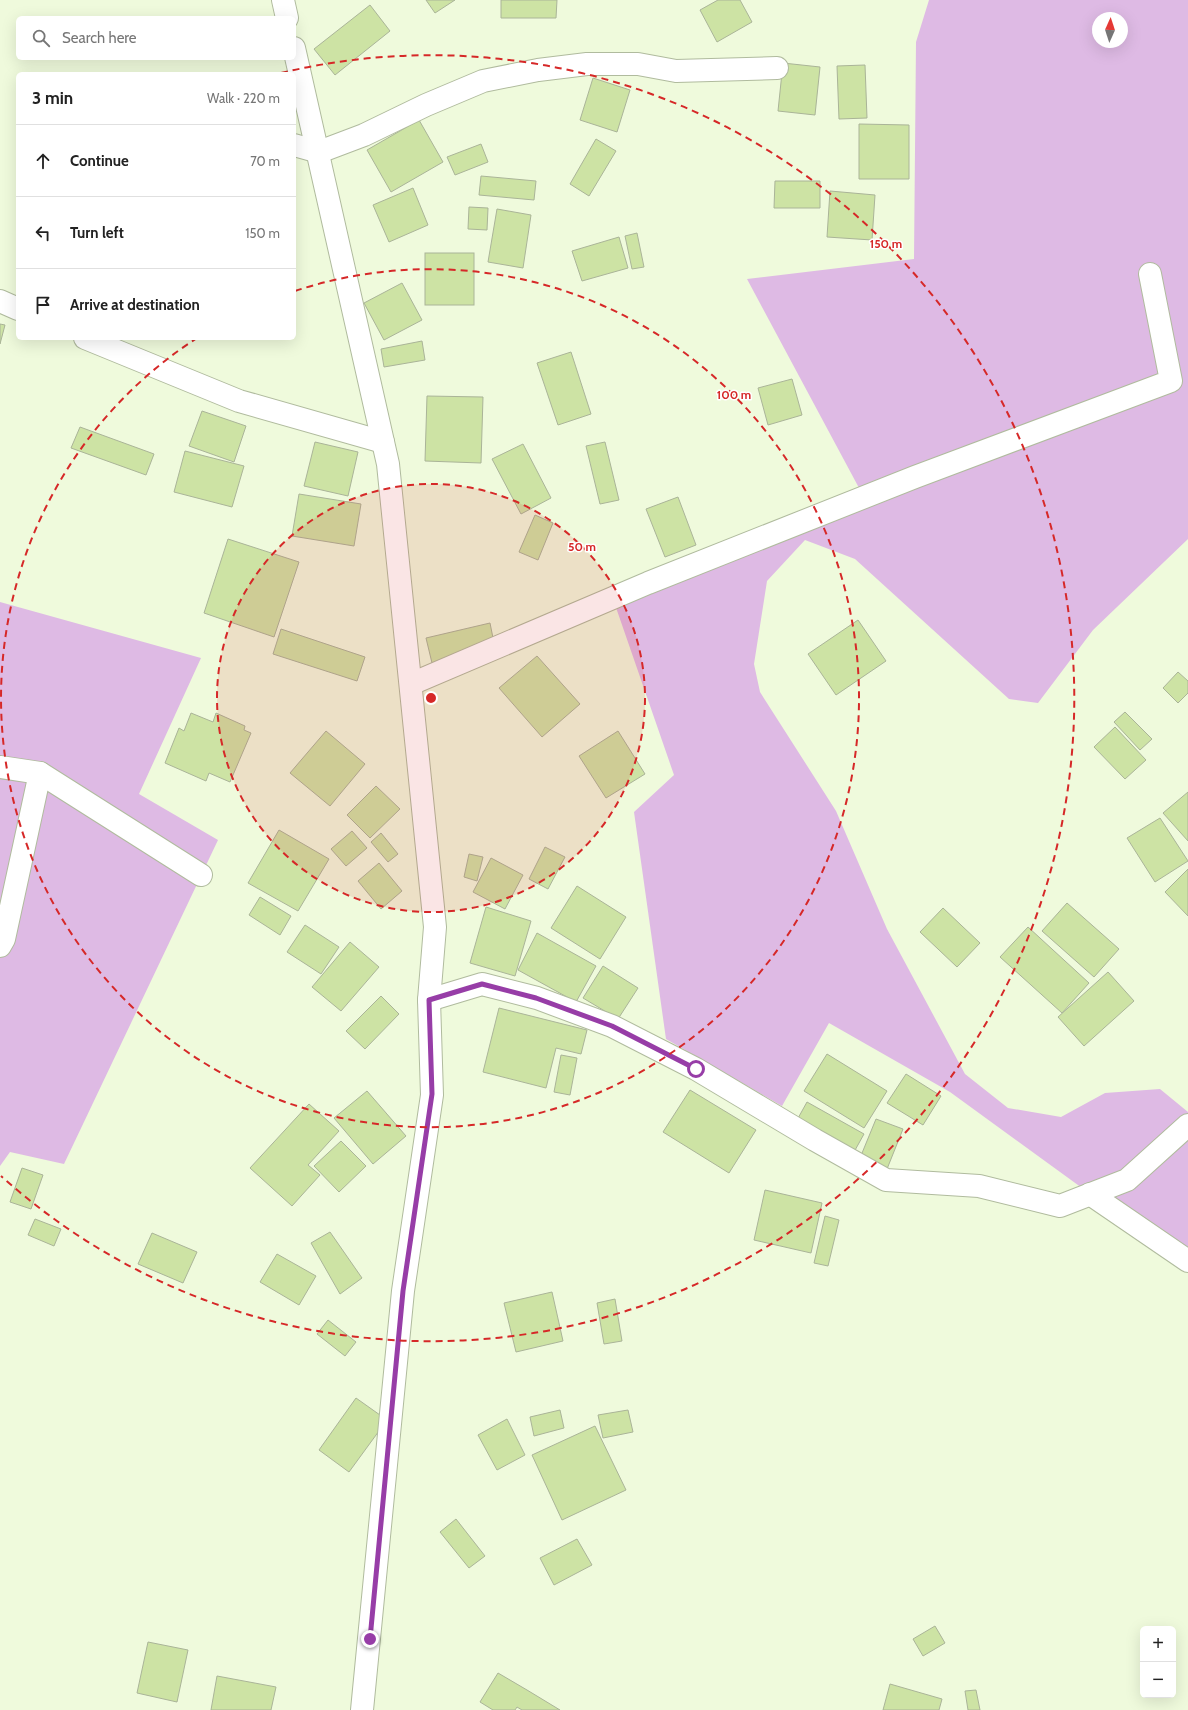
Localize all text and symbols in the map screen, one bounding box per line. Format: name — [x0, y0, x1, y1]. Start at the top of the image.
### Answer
north arrow — [1092, 12, 1128, 48]
search box — [16, 16, 296, 60]
icon: search — [30, 27, 52, 49]
text: Search here — [62, 29, 137, 47]
text: 3 min — [32, 88, 73, 108]
text: Walk · 220 m — [207, 90, 280, 106]
icon: ahead — [32, 150, 54, 172]
text: Continue — [70, 152, 129, 170]
text: 70 m — [250, 153, 280, 169]
icon: left — [32, 222, 54, 244]
text: Turn left — [70, 224, 124, 242]
text: 150 m — [245, 225, 280, 241]
text: 150 m — [870, 236, 902, 251]
icon: arrive — [32, 294, 54, 316]
text: Arrive at destination — [70, 296, 200, 314]
text: 100 m — [717, 387, 751, 402]
text: 50 m — [568, 539, 596, 554]
centre of rings — [424, 691, 438, 705]
route start — [687, 1060, 705, 1078]
map controls — [1140, 1626, 1176, 1698]
button: + — [1140, 1626, 1176, 1662]
route end — [361, 1630, 379, 1648]
button: − — [1140, 1662, 1176, 1698]

